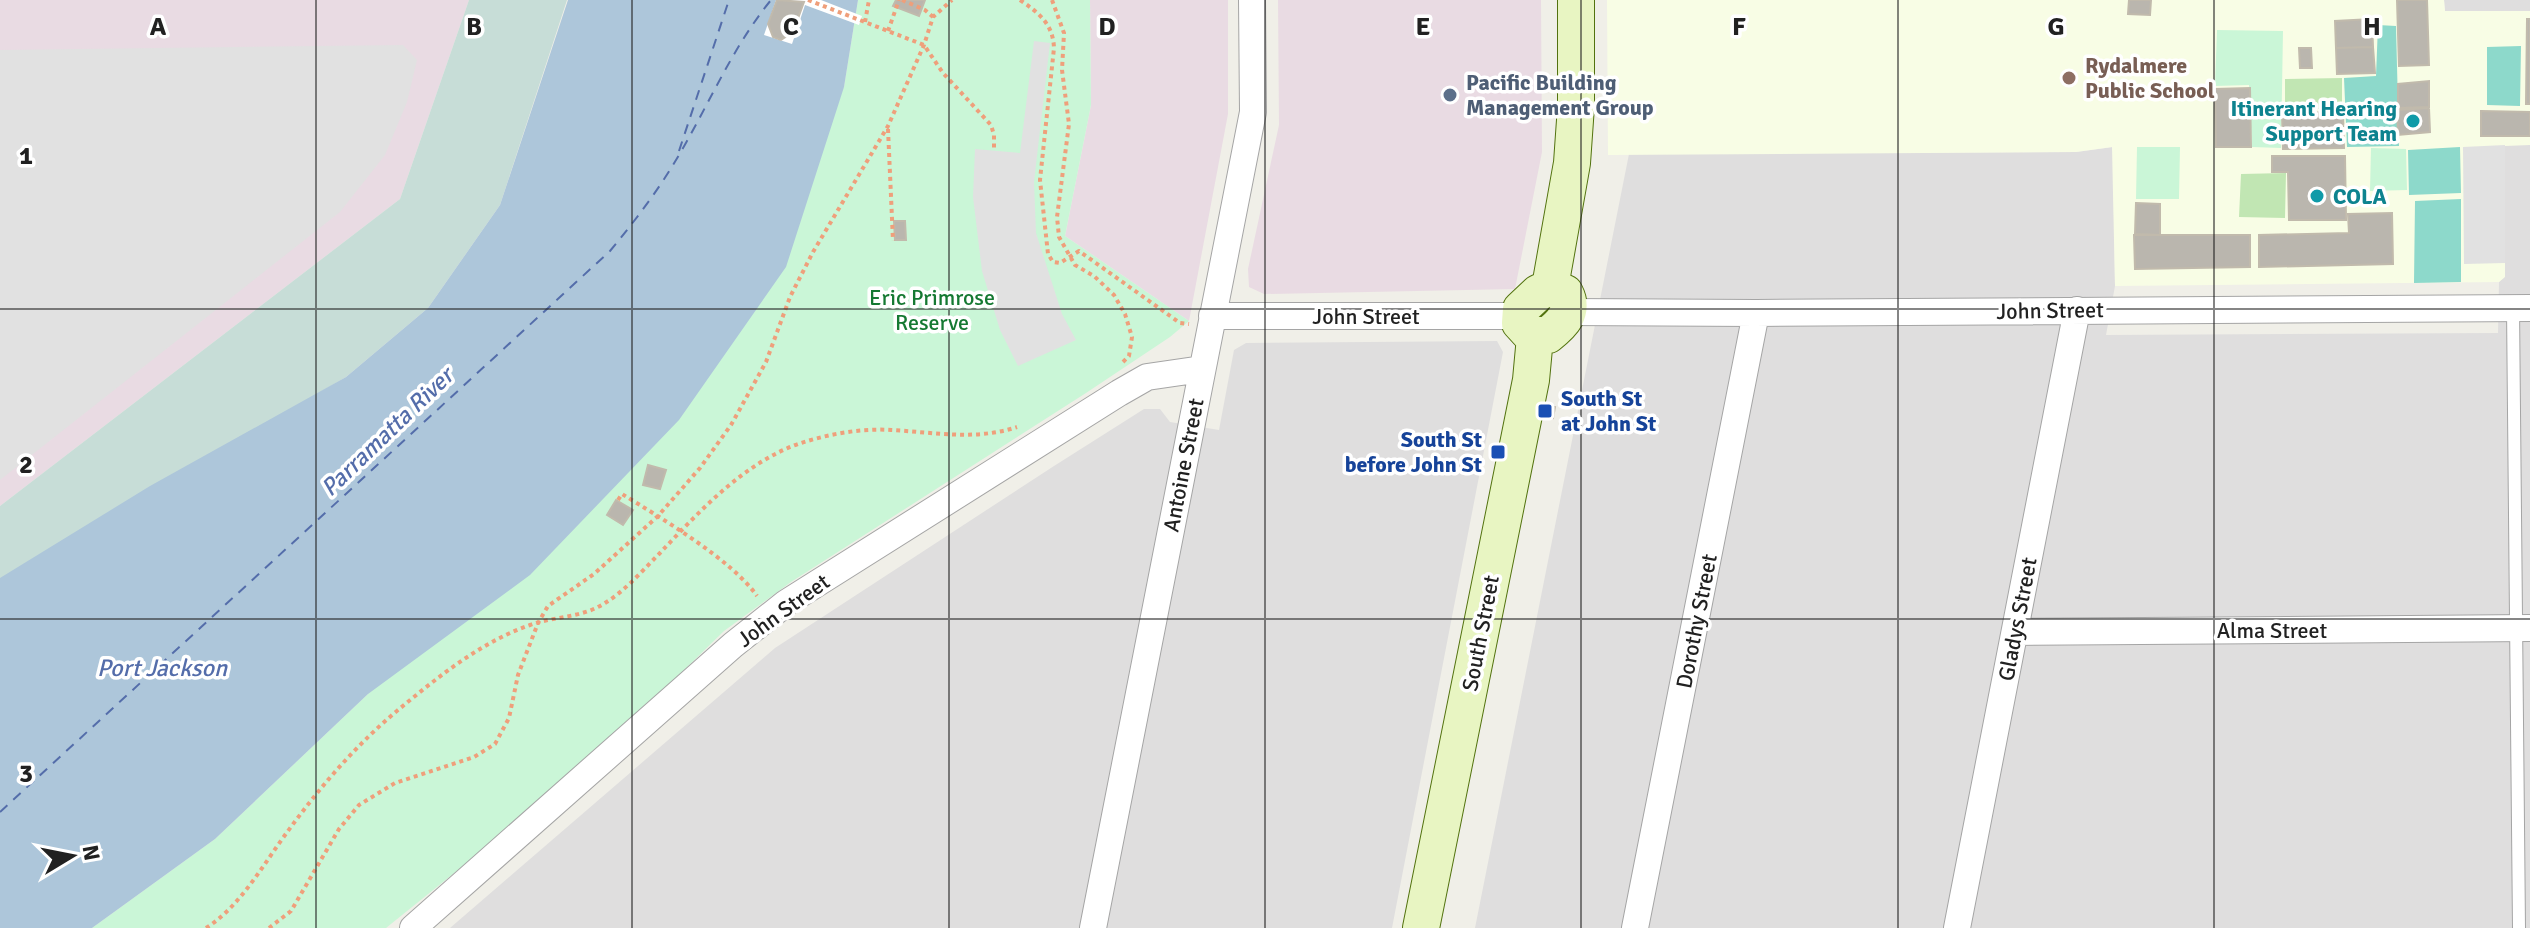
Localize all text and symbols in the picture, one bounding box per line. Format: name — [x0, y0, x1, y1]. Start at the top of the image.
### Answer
text: A — [150, 11, 167, 43]
text: B — [466, 11, 482, 43]
text: C — [783, 11, 799, 43]
text: D — [1098, 11, 1116, 43]
text: E — [1416, 11, 1430, 43]
text: F — [1732, 11, 1746, 43]
text: G — [2047, 11, 2065, 43]
text: H — [2363, 11, 2381, 43]
place label: Rydalmere Public School — [2085, 52, 2215, 104]
place label: Pacific Building Management Group — [1466, 69, 1654, 121]
marker: Rydalmere Public School — [2060, 69, 2078, 87]
marker: Pacific Building Management Group — [1441, 86, 1459, 104]
place label: Itinerant Hearing Support Team — [2231, 95, 2397, 147]
marker: Itinerant Hearing Support Team — [2404, 112, 2422, 130]
text: 1 — [19, 140, 33, 172]
place label: COLA — [2333, 183, 2386, 210]
marker: COLA — [2308, 187, 2326, 205]
park label: Eric Primrose Reserve — [869, 284, 995, 336]
street label: John Street — [1996, 296, 2104, 325]
street label: John Street — [1312, 303, 1420, 330]
water label: Parramatta River — [315, 359, 462, 503]
place label: South St at John St — [1561, 385, 1656, 437]
street label: Antoine Street — [1157, 396, 1210, 534]
marker: South St at John St — [1536, 402, 1554, 420]
place label: South St before John St — [1345, 426, 1482, 478]
marker: South St before John St — [1489, 443, 1507, 461]
text: 2 — [19, 449, 33, 481]
street label: Dorothy Street — [1670, 551, 1723, 691]
street label: Gladys Street — [1992, 555, 2043, 683]
street label: John Street — [732, 568, 835, 653]
street label: South Street — [1456, 573, 1505, 693]
street label: Alma Street — [2217, 617, 2328, 644]
water label: Port Jackson — [97, 653, 228, 683]
text: 3 — [19, 758, 33, 790]
north arrow — [32, 816, 112, 896]
text: N — [77, 843, 106, 862]

